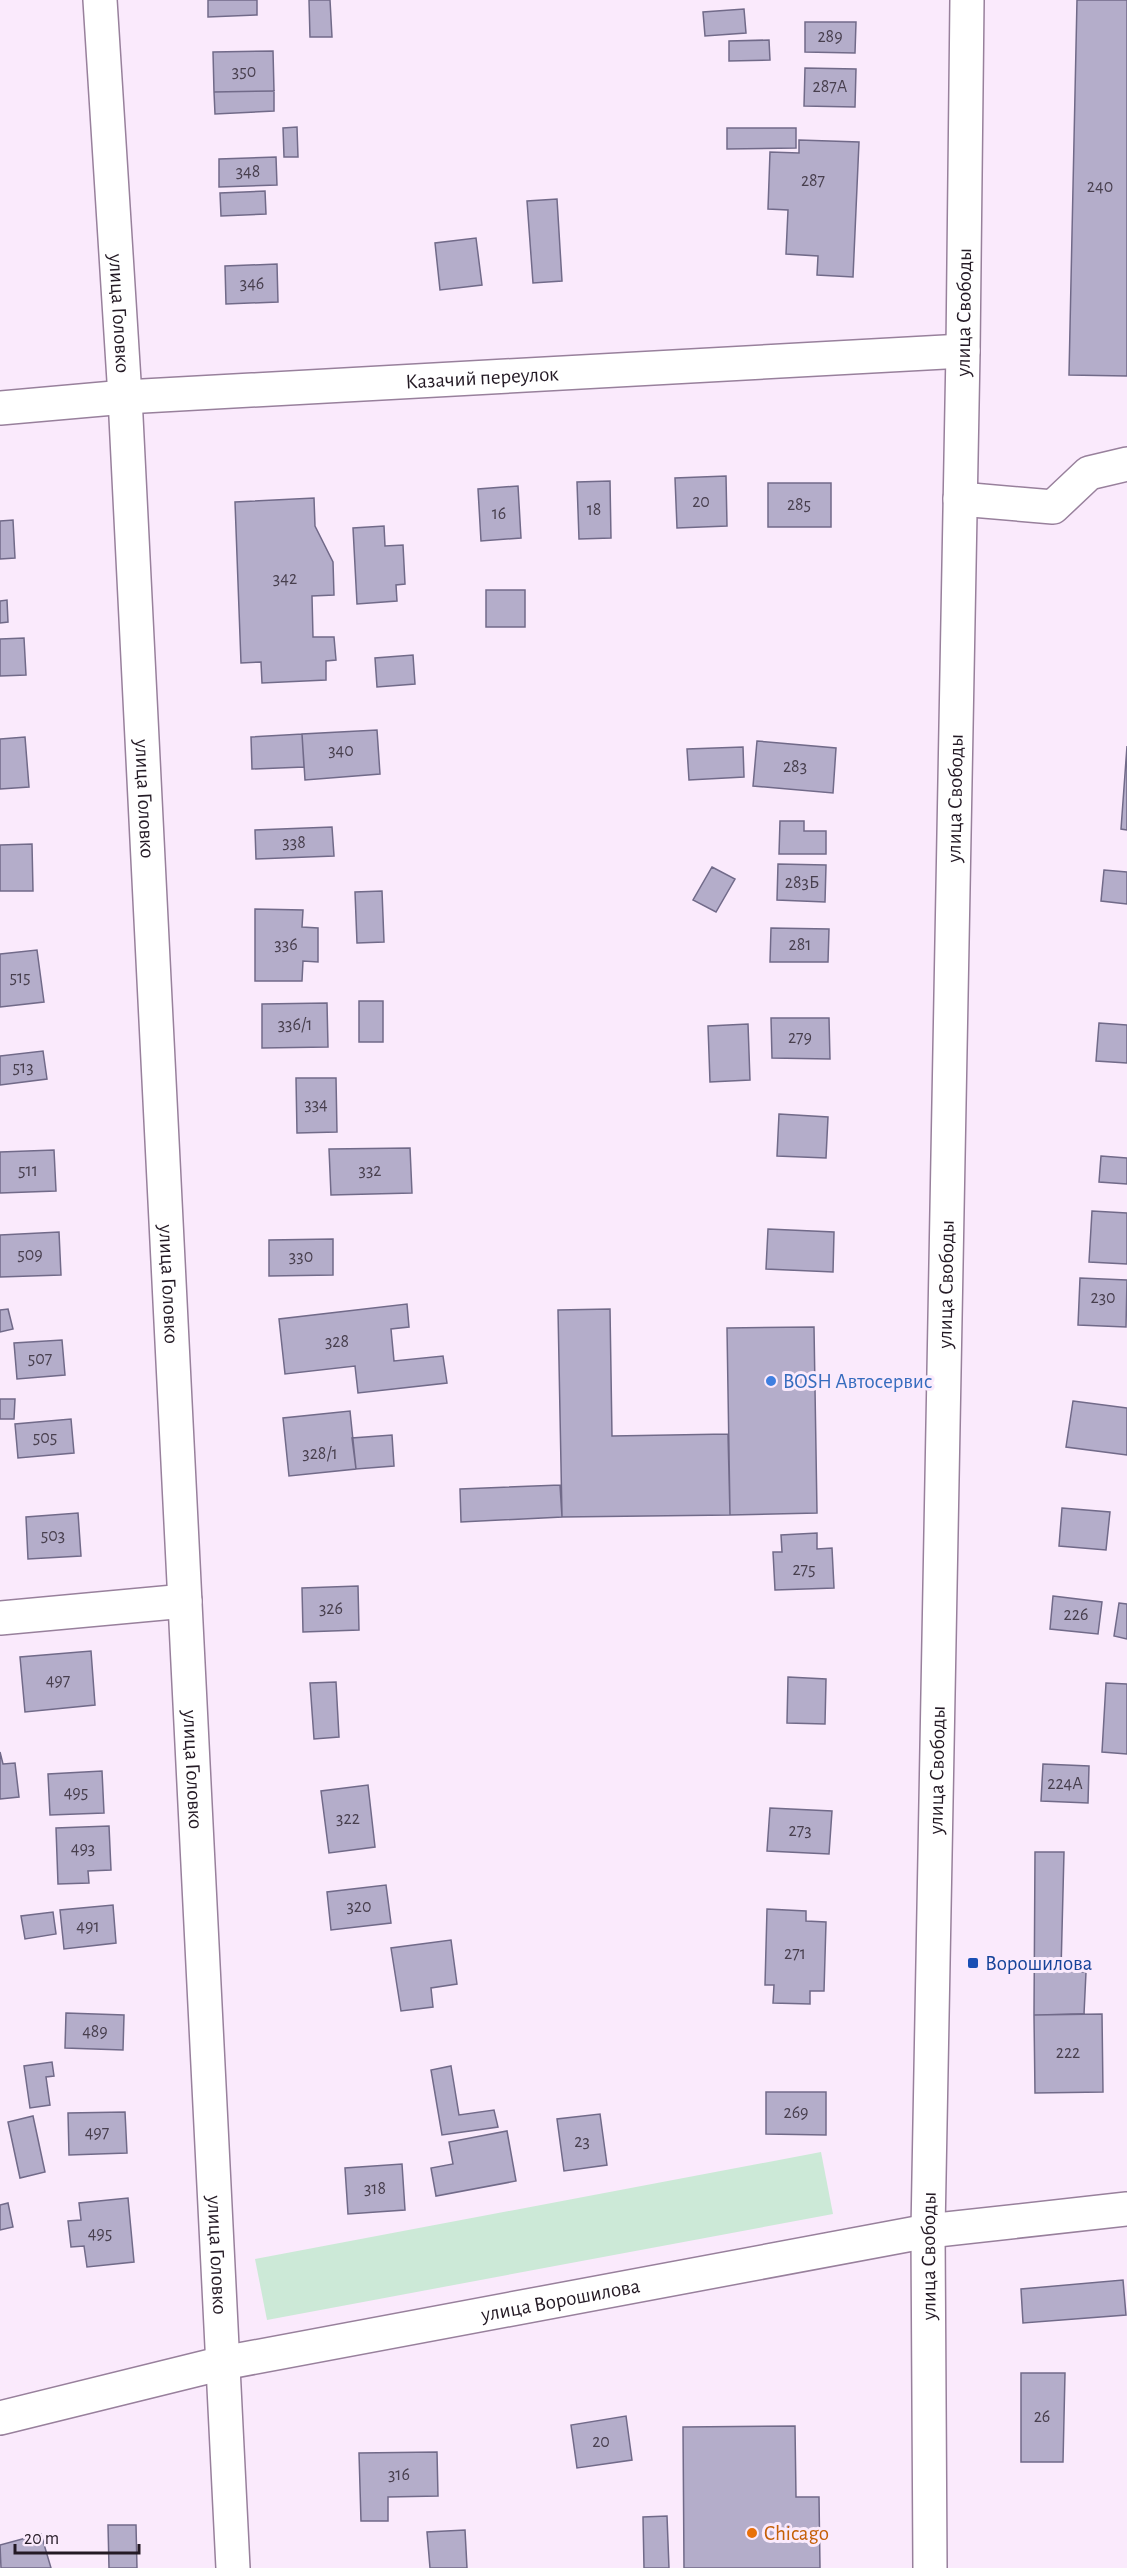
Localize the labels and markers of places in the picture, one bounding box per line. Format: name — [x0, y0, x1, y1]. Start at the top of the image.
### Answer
place label: BOSH Автосервис — [783, 1371, 932, 1392]
marker: BOSH Автосервис — [764, 1374, 778, 1388]
place label: Ворошилова — [985, 1953, 1093, 1974]
marker: Ворошилова — [966, 1956, 980, 1970]
place label: Chicago — [764, 2523, 829, 2544]
marker: Chicago — [745, 2526, 759, 2540]

